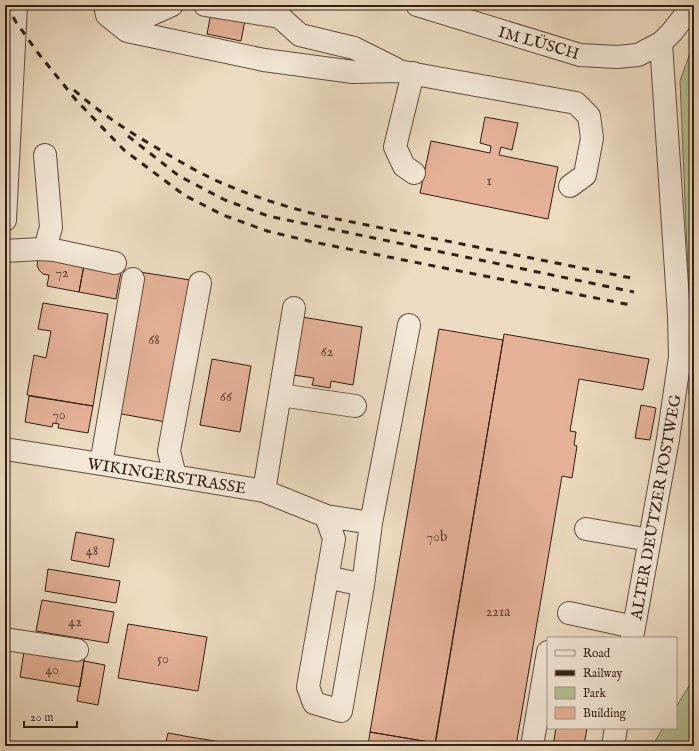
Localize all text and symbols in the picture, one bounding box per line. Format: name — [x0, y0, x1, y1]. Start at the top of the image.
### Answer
street label: IM LÜSCH — [496, 22, 582, 65]
house number: 1 — [486, 172, 492, 190]
house number: 72 — [55, 264, 69, 282]
house number: 68 — [148, 331, 160, 349]
house number: 62 — [321, 343, 334, 361]
house number: 66 — [220, 388, 233, 406]
street label: ALTER DEUTZER POSTWEG — [627, 393, 687, 623]
house number: 70 — [52, 406, 66, 424]
street label: WIKINGERSTRASSE — [86, 455, 247, 499]
house number: 70b — [427, 528, 447, 546]
house number: 48 — [86, 542, 98, 560]
house number: 221a — [486, 603, 511, 621]
house number: 42 — [68, 613, 82, 631]
legend — [547, 637, 677, 729]
text: Road — [583, 646, 611, 661]
house number: 50 — [157, 650, 169, 668]
house number: 40 — [45, 661, 59, 679]
text: Railway — [583, 666, 622, 681]
text: Park — [583, 686, 606, 701]
scale bar — [24, 703, 77, 729]
text: Building — [583, 706, 627, 721]
text: 20 m — [30, 710, 53, 725]

